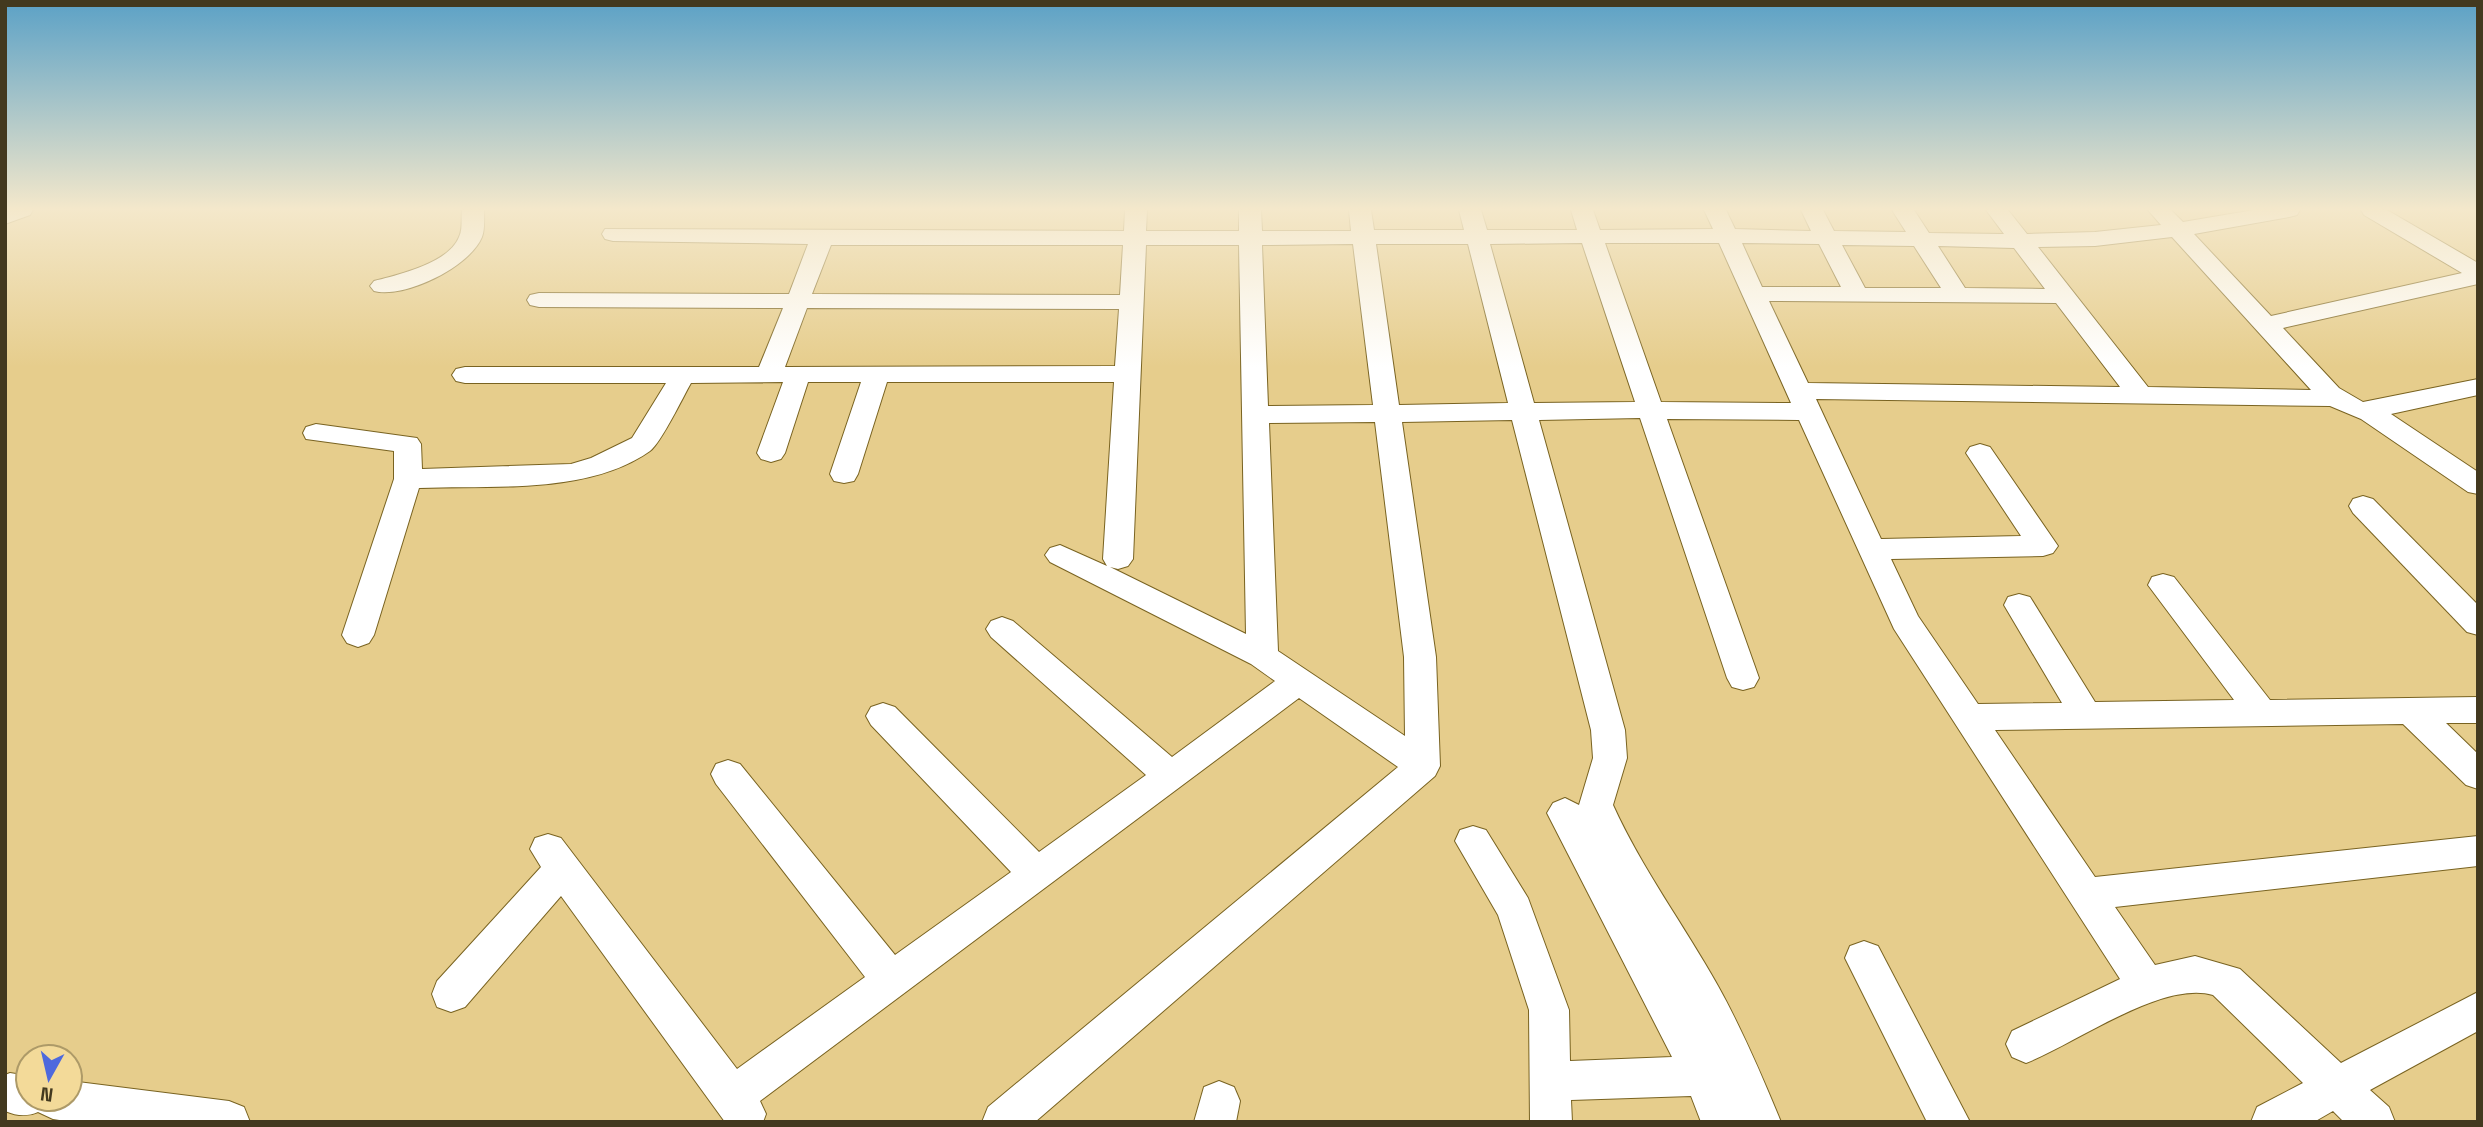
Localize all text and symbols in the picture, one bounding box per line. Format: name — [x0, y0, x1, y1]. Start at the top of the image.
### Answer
north arrow — [14, 1043, 84, 1113]
text: N — [39, 1081, 55, 1108]

